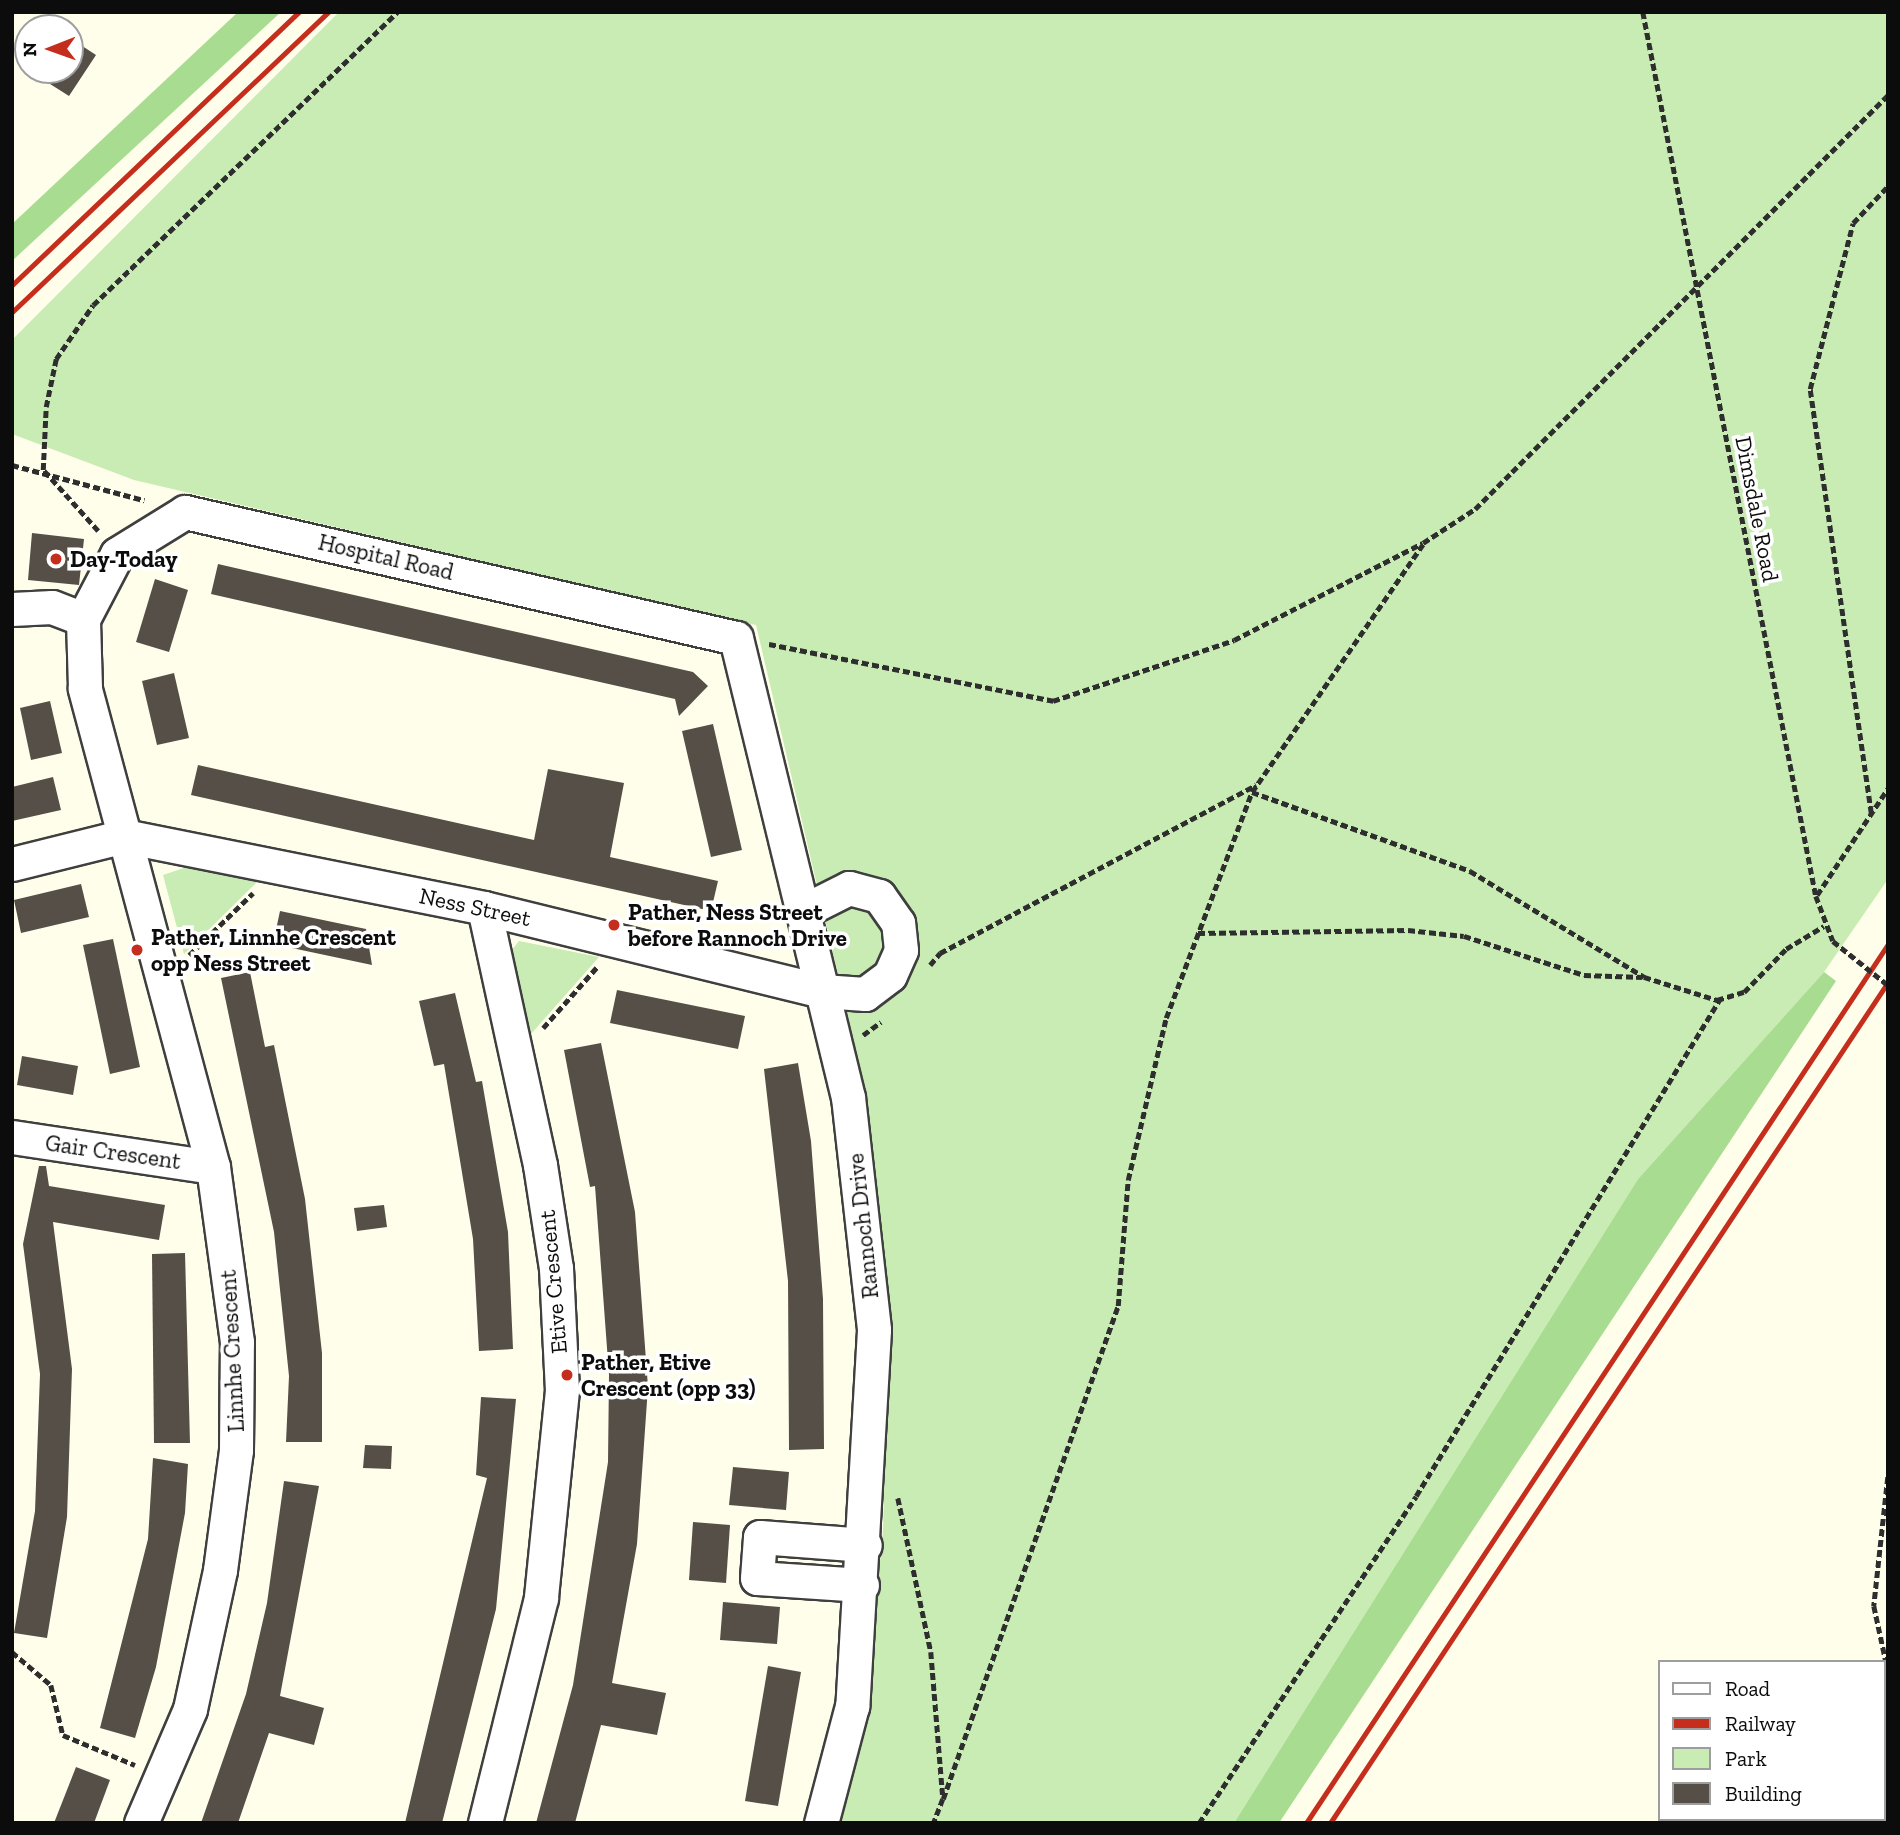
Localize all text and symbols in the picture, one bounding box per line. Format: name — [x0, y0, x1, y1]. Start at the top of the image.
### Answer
north arrow — [14, 14, 84, 84]
text: N — [18, 42, 41, 57]
street label: Dimsdale Road — [1729, 434, 1785, 584]
street label: Hospital Road — [316, 528, 456, 586]
place label: Day-Today — [70, 545, 178, 573]
marker: Day-Today — [48, 551, 64, 567]
street label: Ness Street — [417, 882, 533, 932]
place label: Pather, Ness Street before Rannoch Drive — [628, 898, 847, 952]
marker: Pather, Ness Street before Rannoch Drive — [606, 917, 622, 933]
place label: Pather, Linnhe Crescent opp Ness Street — [151, 923, 396, 977]
marker: Pather, Linnhe Crescent opp Ness Street — [129, 942, 145, 958]
street label: Gair Crescent — [43, 1129, 183, 1175]
street label: Rannoch Drive — [842, 1152, 884, 1300]
street label: Etive Crescent — [533, 1209, 573, 1355]
street label: Linnhe Crescent — [214, 1269, 250, 1433]
place label: Pather, Etive Crescent (opp 33) — [581, 1348, 755, 1402]
marker: Pather, Etive Crescent (opp 33) — [559, 1367, 575, 1383]
legend — [1658, 1660, 1886, 1821]
text: Road — [1725, 1676, 1770, 1701]
text: Railway — [1725, 1711, 1796, 1736]
text: Park — [1725, 1746, 1767, 1771]
text: Building — [1725, 1781, 1802, 1806]

